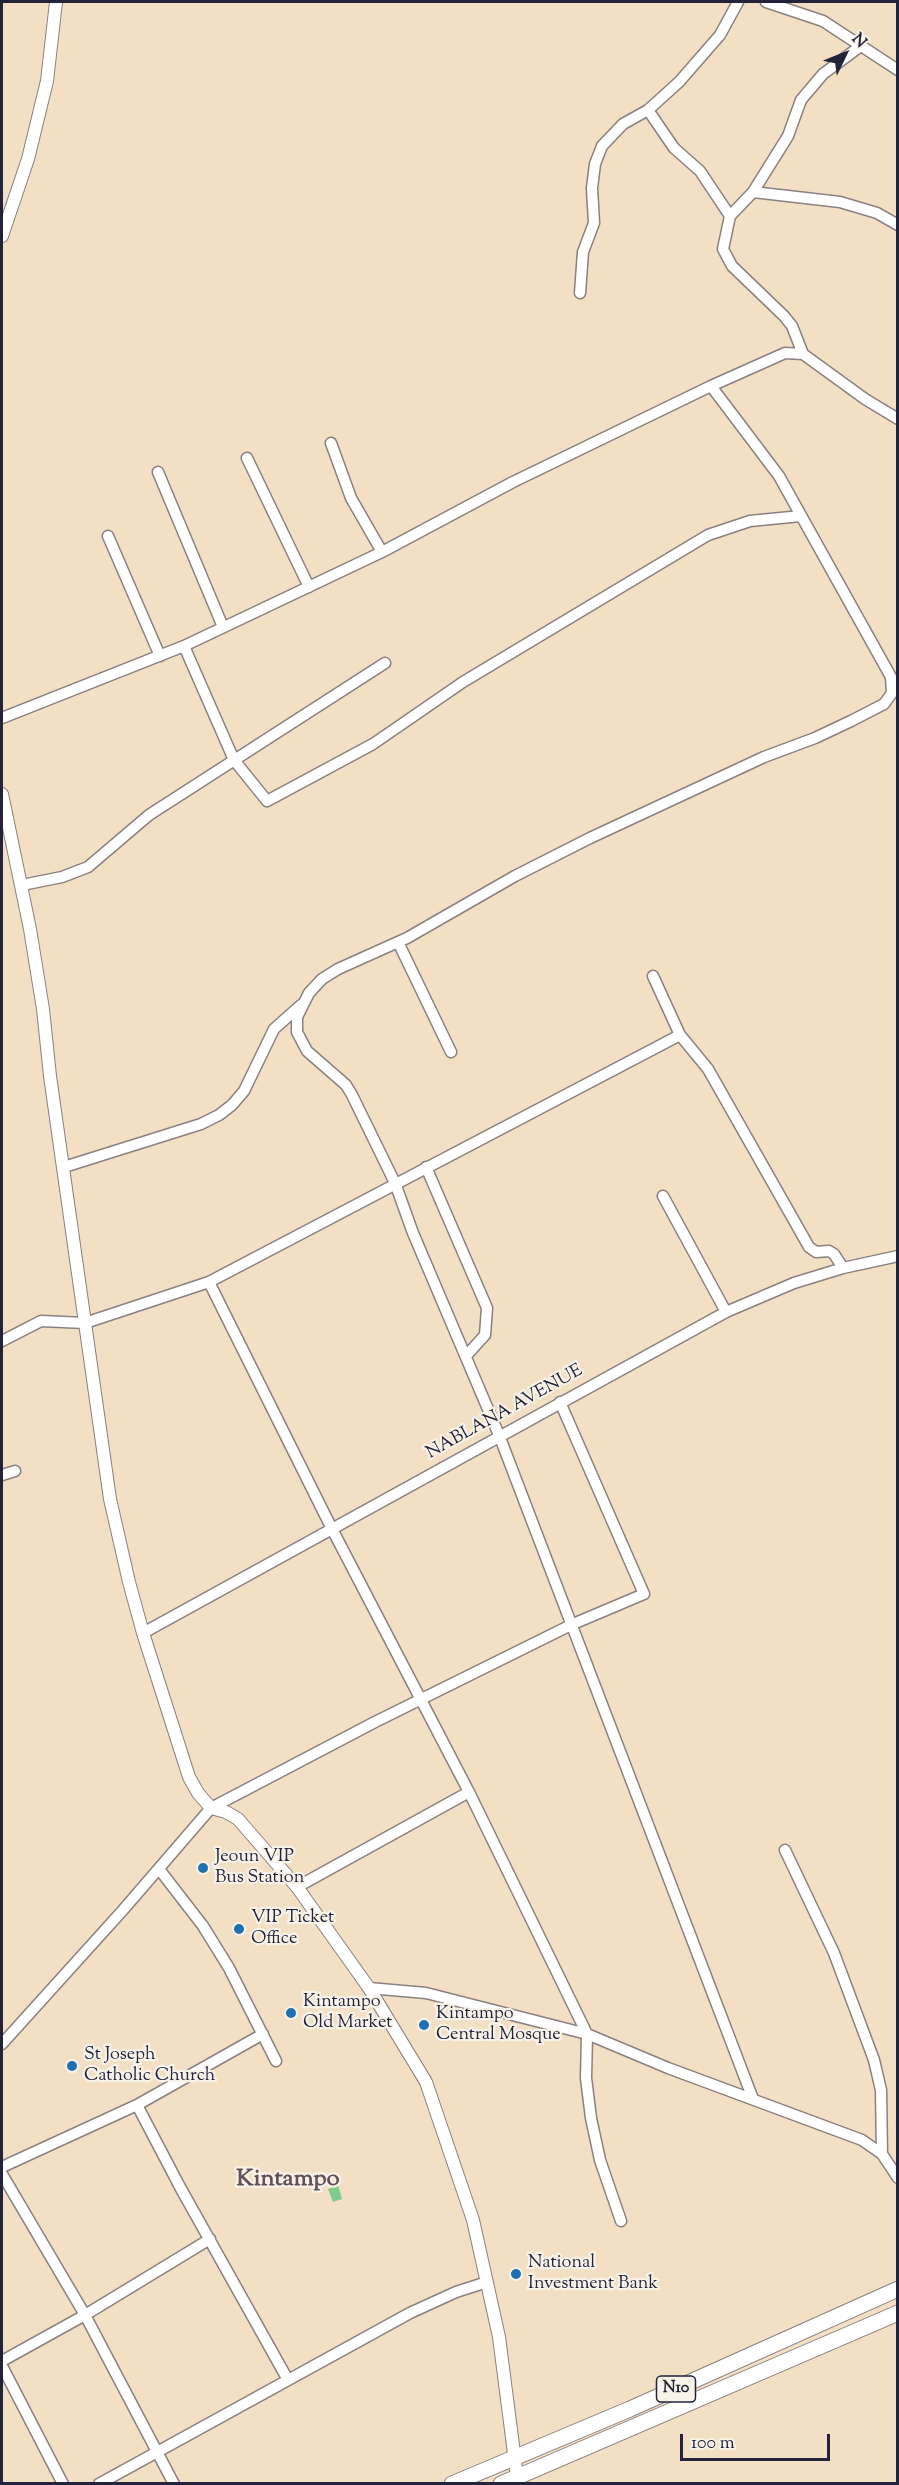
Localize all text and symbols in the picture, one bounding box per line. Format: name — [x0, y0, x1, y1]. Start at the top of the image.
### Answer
north arrow — [815, 24, 875, 84]
text: N — [846, 29, 871, 54]
street label: NABLANA AVENUE — [423, 1361, 587, 1465]
place label: Jeoun VIP Bus Station — [215, 1847, 304, 1890]
marker: Jeoun VIP Bus Station — [196, 1861, 210, 1875]
place label: VIP Ticket Office — [251, 1908, 334, 1950]
marker: VIP Ticket Office — [232, 1922, 246, 1936]
place label: Kintampo Old Market — [303, 1992, 392, 2034]
place label: Kintampo Central Mosque — [436, 2004, 561, 2046]
marker: Kintampo Old Market — [284, 2006, 298, 2020]
marker: Kintampo Central Mosque — [417, 2018, 431, 2032]
place label: St Joseph Catholic Church — [84, 2045, 215, 2088]
marker: St Joseph Catholic Church — [65, 2059, 79, 2073]
district label: Kintampo — [236, 2167, 340, 2195]
place label: National Investment Bank — [528, 2253, 658, 2296]
marker: National Investment Bank — [509, 2267, 523, 2281]
road number: N10 — [656, 2376, 696, 2402]
scale bar — [683, 2422, 833, 2460]
text: 100 m — [691, 2431, 735, 2457]

